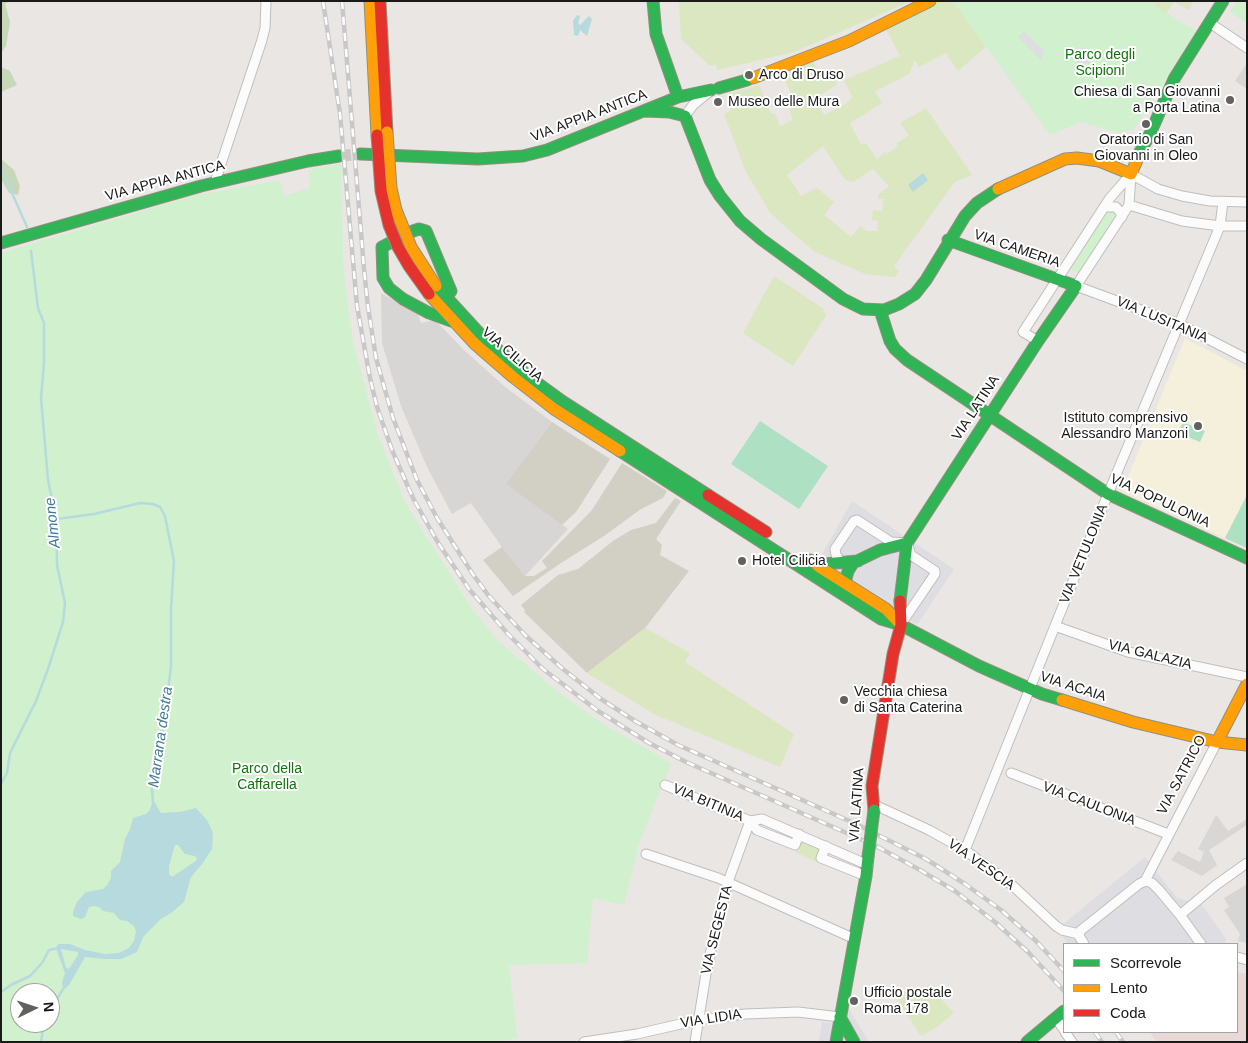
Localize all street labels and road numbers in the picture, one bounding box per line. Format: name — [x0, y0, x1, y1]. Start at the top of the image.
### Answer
street label: VIA APPIA ANTICA — [529, 86, 649, 146]
street label: VIA APPIA ANTICA — [103, 157, 227, 205]
street label: VIA CAMERIA — [972, 226, 1062, 272]
street label: VIA LUSITANIA — [1114, 293, 1210, 347]
street label: VIA CILICIA — [478, 324, 546, 386]
street label: VIA LATINA — [949, 372, 1003, 444]
street label: VIA POPULONIA — [1107, 471, 1213, 531]
street label: VIA VETULONIA — [1056, 502, 1112, 606]
street label: VIA GALAZIA — [1106, 636, 1194, 674]
street label: VIA ACAIA — [1038, 668, 1108, 706]
street label: VIA SATRICO — [1154, 732, 1210, 818]
street label: VIA LATINA — [846, 767, 868, 843]
street label: VIA CAULONIA — [1040, 779, 1138, 829]
street label: VIA BITINIA — [670, 781, 746, 825]
street label: VIA VESCIA — [944, 836, 1018, 894]
street label: VIA SEGESTA — [698, 884, 736, 976]
street label: VIA LIDIA — [679, 1006, 743, 1032]

